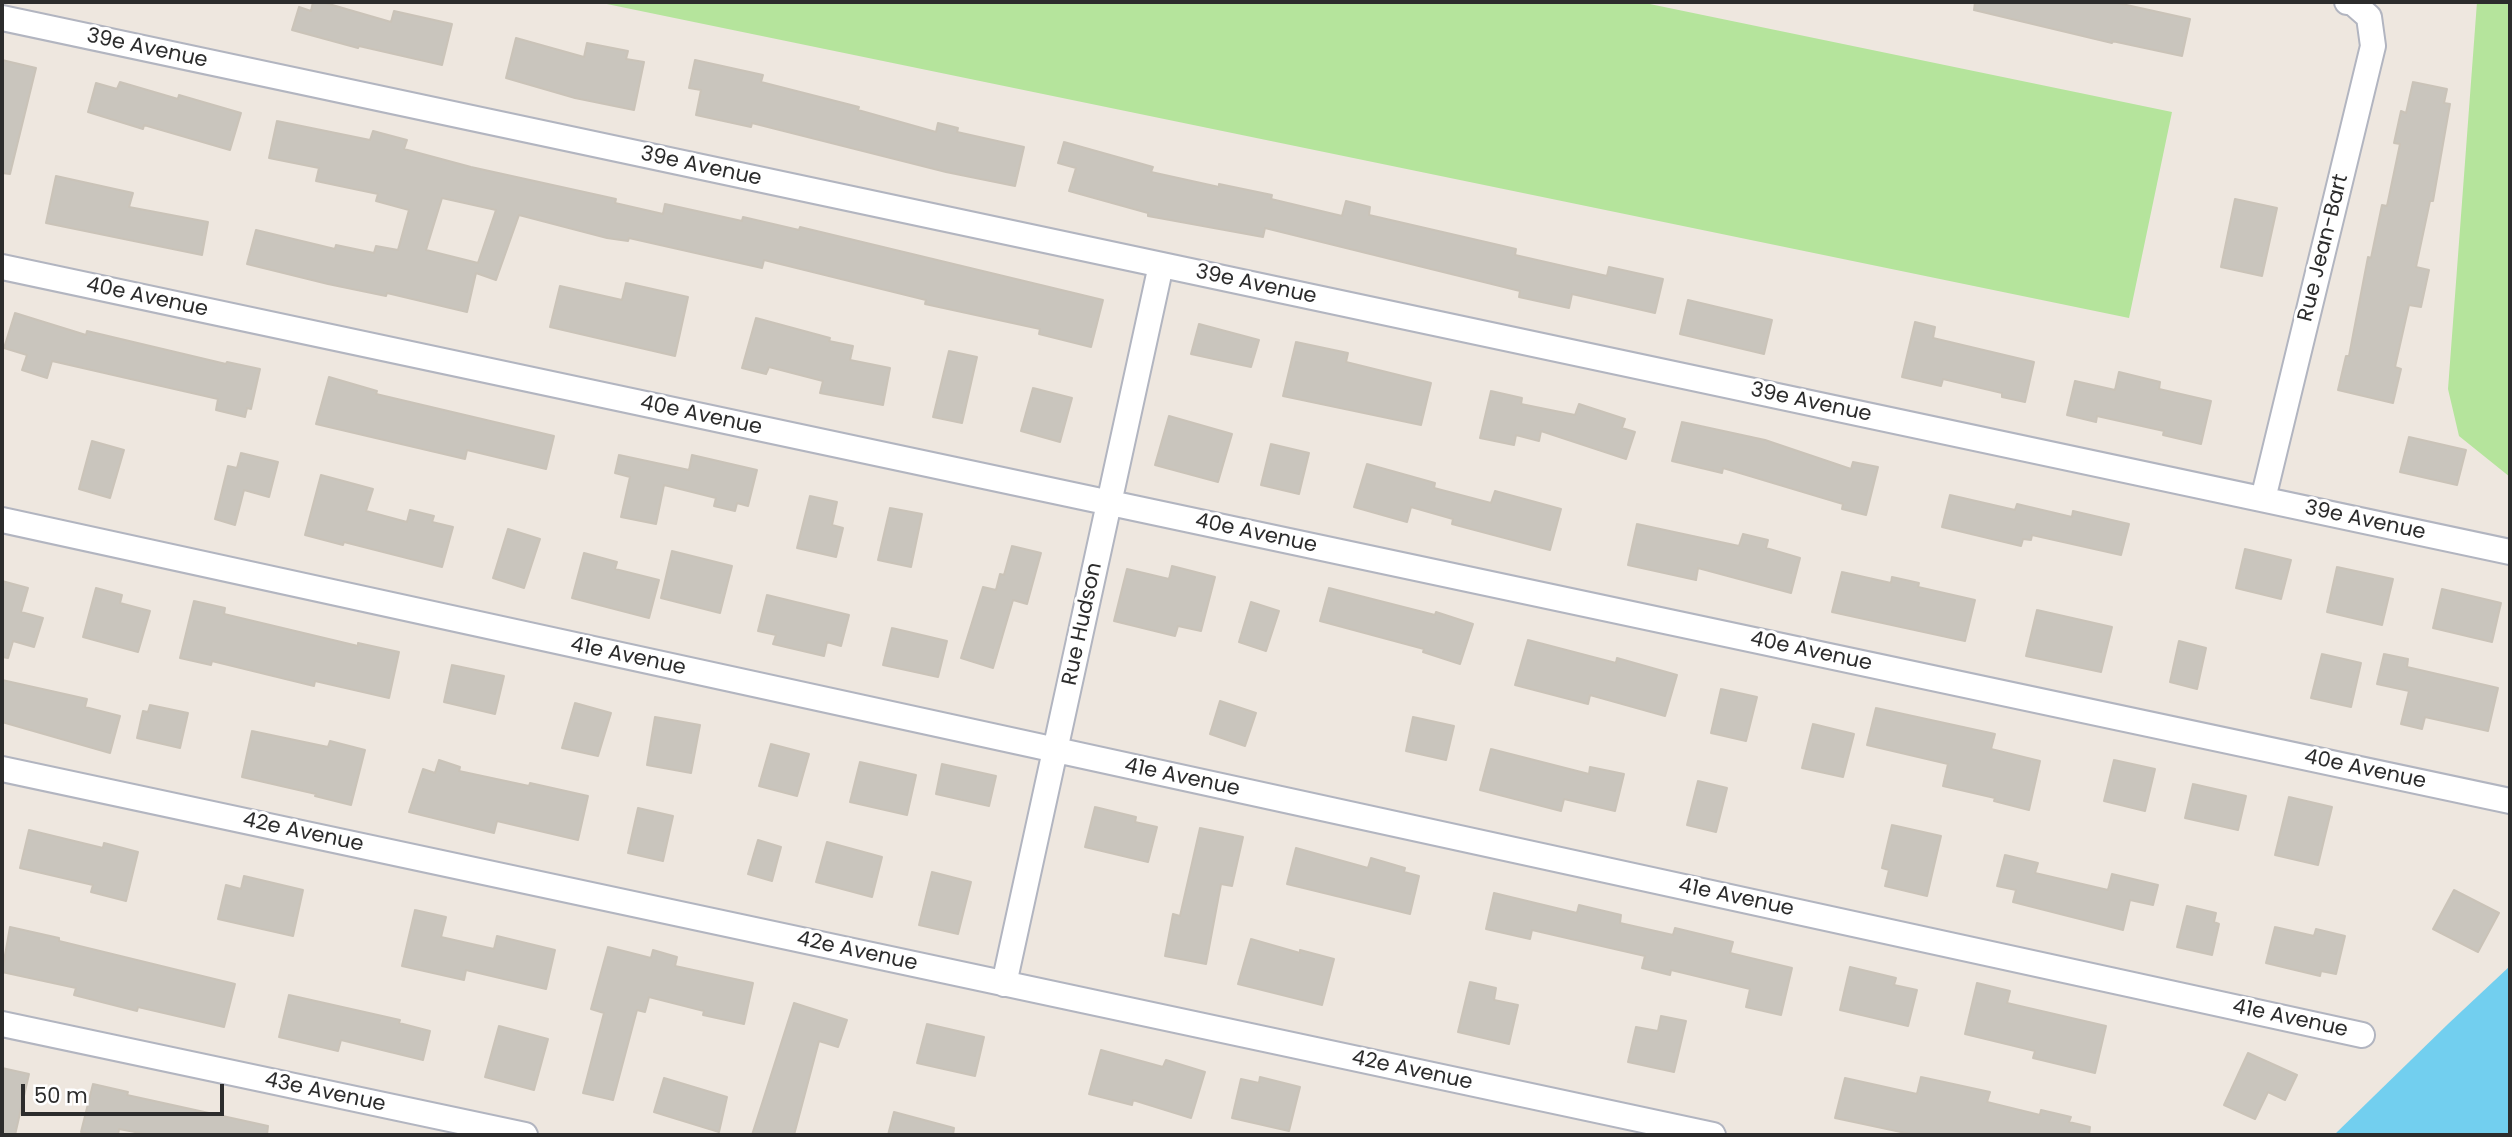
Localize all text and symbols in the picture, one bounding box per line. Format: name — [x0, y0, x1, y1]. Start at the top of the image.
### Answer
street label: 39e Avenue — [84, 24, 210, 74]
street label: 39e Avenue — [638, 142, 764, 192]
street label: Rue Jean-Bart — [2294, 172, 2354, 324]
street label: 39e Avenue — [1193, 260, 1319, 310]
street label: 40e Avenue — [84, 273, 210, 323]
street label: 39e Avenue — [1748, 378, 1874, 428]
street label: 40e Avenue — [638, 391, 764, 441]
street label: 39e Avenue — [2302, 496, 2428, 546]
street label: 40e Avenue — [1193, 509, 1319, 559]
street label: Rue Hudson — [1058, 560, 1108, 688]
street label: 40e Avenue — [1748, 627, 1874, 677]
street label: 41e Avenue — [568, 632, 688, 682]
street label: 40e Avenue — [2302, 745, 2428, 795]
street label: 41e Avenue — [1122, 753, 1242, 803]
street label: 42e Avenue — [240, 808, 366, 858]
street label: 41e Avenue — [1676, 873, 1796, 923]
street label: 42e Avenue — [794, 927, 920, 977]
street label: 41e Avenue — [2230, 994, 2350, 1044]
street label: 42e Avenue — [1349, 1046, 1475, 1096]
street label: 43e Avenue — [262, 1068, 388, 1118]
scale bar — [24, 1070, 228, 1114]
text: 50 m — [34, 1081, 88, 1110]

